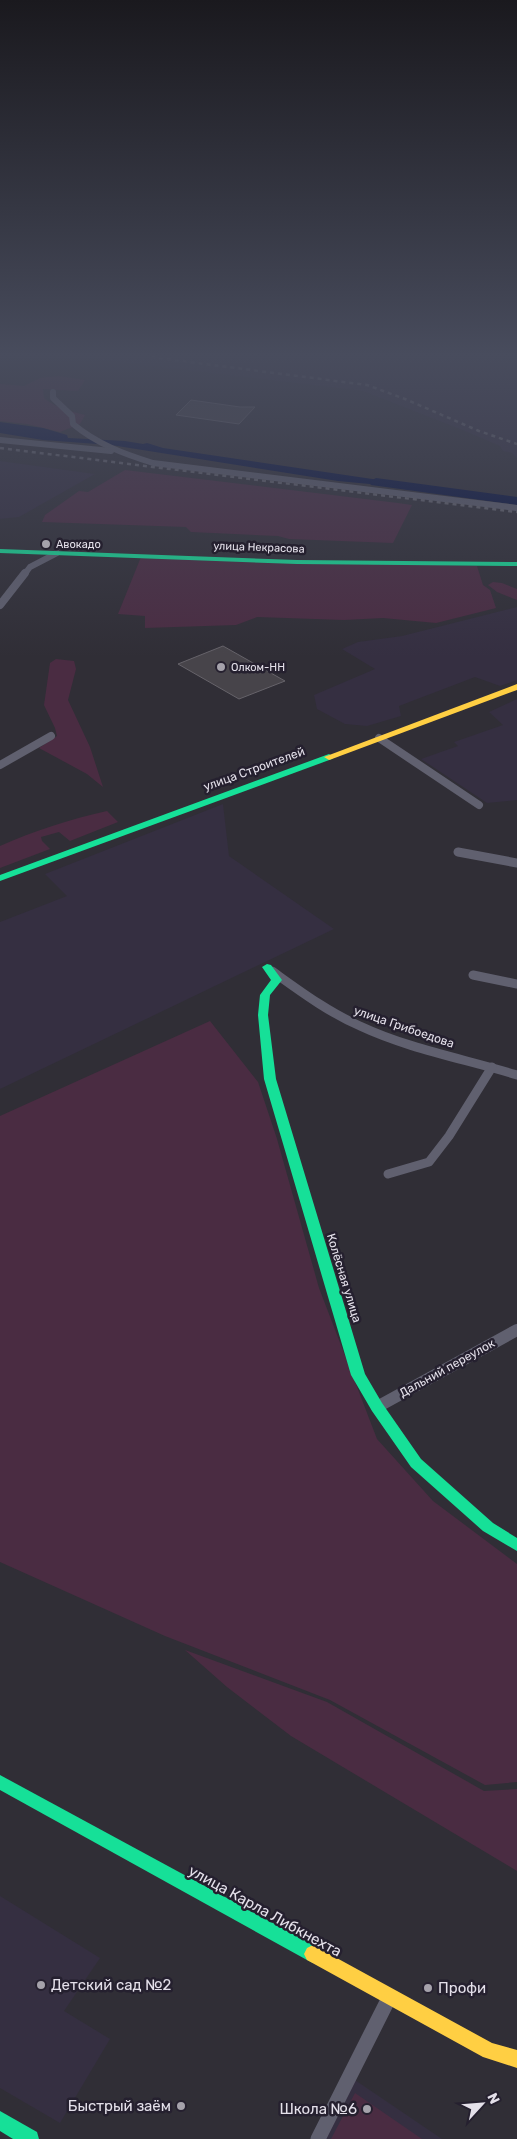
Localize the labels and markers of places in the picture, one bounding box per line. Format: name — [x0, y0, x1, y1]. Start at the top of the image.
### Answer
marker: Авокадо — [40, 538, 52, 550]
place label: Авокадо — [56, 538, 101, 551]
marker: Олком-НН — [215, 661, 227, 673]
place label: Олком-НН — [231, 661, 285, 674]
place label: Детский сад №2 — [51, 1976, 172, 1994]
marker: Детский сад №2 — [35, 1979, 47, 1991]
place label: Профи — [438, 1979, 486, 1997]
marker: Профи — [422, 1982, 434, 1994]
place label: Быстрый заём — [68, 2097, 171, 2115]
marker: Быстрый заём — [175, 2100, 187, 2112]
place label: Школа №6 — [279, 2100, 357, 2118]
marker: Школа №6 — [361, 2103, 373, 2115]

